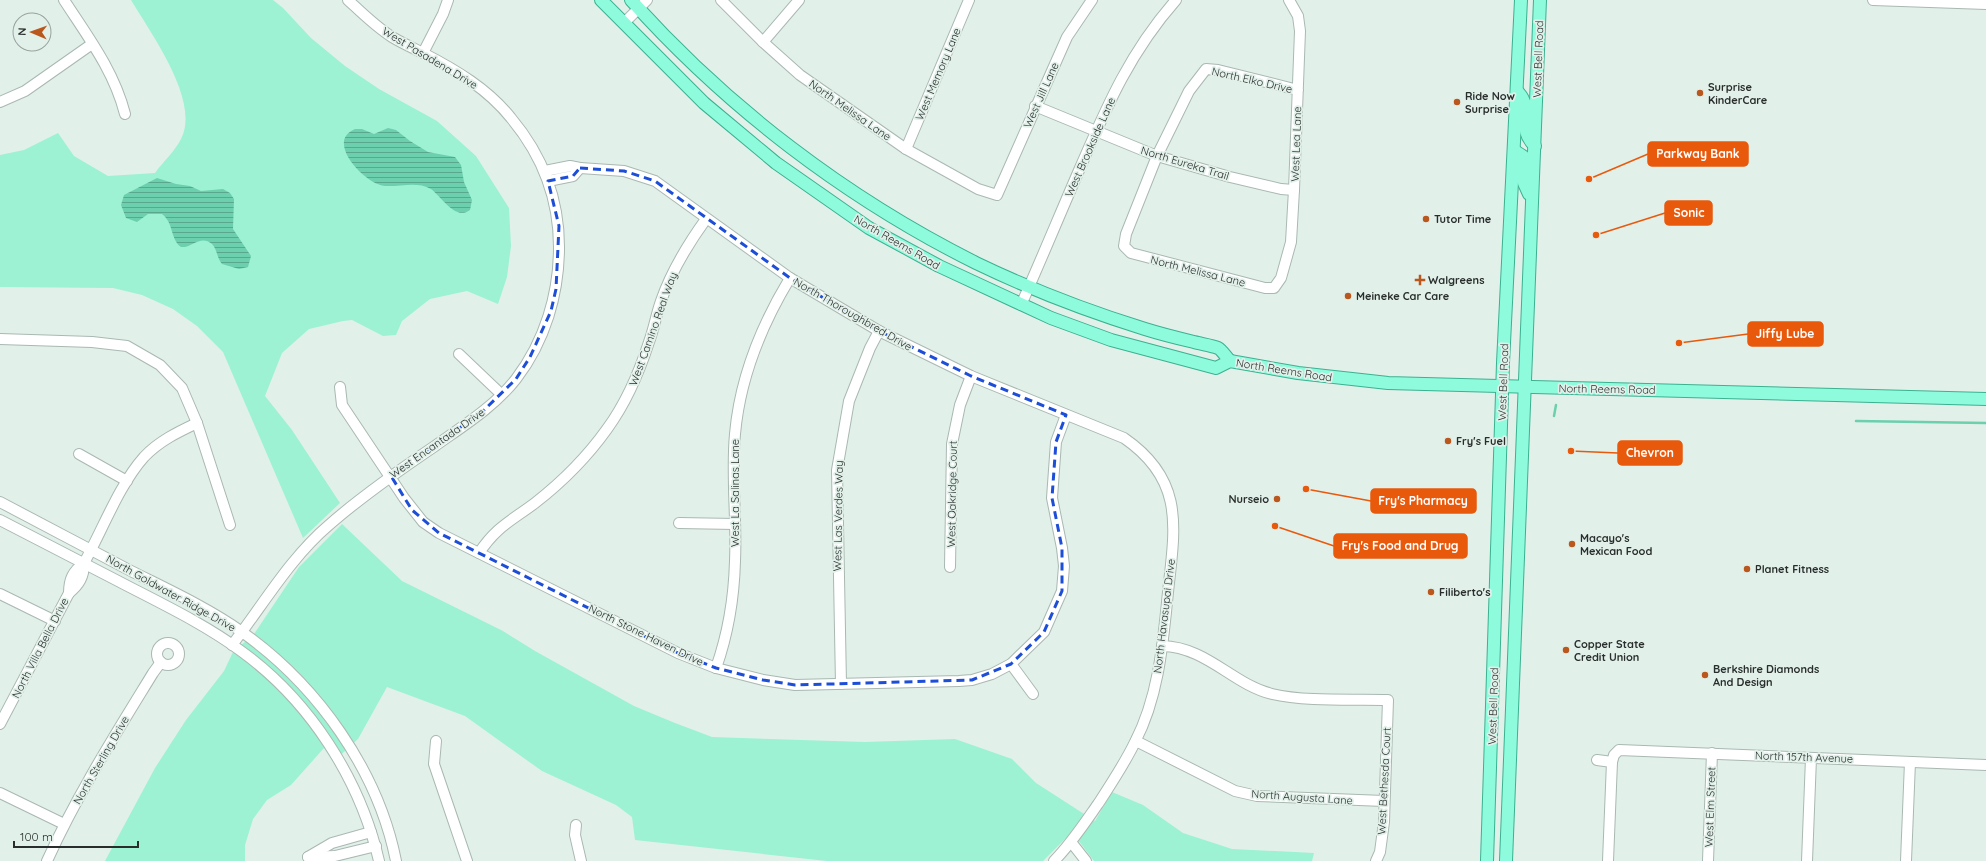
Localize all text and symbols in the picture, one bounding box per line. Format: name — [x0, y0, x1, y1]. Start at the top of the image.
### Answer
north arrow — [12, 12, 52, 52]
street label: West Bell Road — [1530, 20, 1546, 98]
street label: West Pasadena Drive — [380, 24, 480, 92]
street label: West Memory Lane — [912, 26, 964, 122]
text: N — [15, 27, 29, 36]
street label: West Jill Lane — [1020, 60, 1062, 130]
street label: North Elko Drive — [1210, 64, 1294, 96]
street label: North Melissa Lane — [806, 76, 894, 144]
place label: Surprise KinderCare — [1708, 80, 1768, 107]
marker: Surprise KinderCare — [1695, 88, 1705, 98]
place label: Ride Now Surprise — [1465, 89, 1516, 116]
street label: West Brookside Lane — [1062, 95, 1118, 199]
marker: Ride Now Surprise — [1452, 97, 1462, 107]
street label: West Lea Lane — [1288, 106, 1304, 182]
callout: Parkway Bank — [1648, 142, 1748, 166]
street label: North Eureka Trail — [1139, 143, 1231, 183]
text: Parkway Bank — [1656, 146, 1740, 161]
callout: Sonic — [1665, 201, 1712, 225]
text: Sonic — [1674, 205, 1704, 220]
street label: North Reems Road — [851, 212, 943, 272]
place label: Tutor Time — [1434, 212, 1492, 226]
marker: Tutor Time — [1421, 214, 1431, 224]
street label: North Melissa Lane — [1149, 252, 1247, 290]
street label: West Camino Real Way — [626, 270, 680, 388]
place label: Walgreens — [1428, 273, 1484, 287]
street label: North Thoroughbred Drive — [791, 274, 915, 354]
marker: Walgreens — [1415, 275, 1425, 285]
place label: Meineke Car Care — [1356, 289, 1450, 303]
marker: Meineke Car Care — [1343, 291, 1353, 301]
callout: Jiffy Lube — [1748, 322, 1823, 346]
text: Jiffy Lube — [1756, 326, 1814, 341]
street label: West Bell Road — [1495, 343, 1511, 421]
street label: North Reems Road — [1235, 355, 1333, 385]
street label: North Reems Road — [1558, 381, 1656, 397]
street label: West Encantada Drive — [387, 405, 487, 481]
place label: Fry's Fuel — [1456, 434, 1506, 448]
marker: Fry's Fuel — [1443, 436, 1453, 446]
street label: West La Salinas Lane — [728, 439, 742, 547]
street label: West Oakridge Court — [944, 440, 960, 547]
callout: Chevron — [1618, 441, 1682, 465]
text: Chevron — [1626, 445, 1674, 460]
street label: West Las Verdes Way — [830, 460, 846, 572]
callout: Fry's Pharmacy — [1371, 489, 1476, 513]
place label: Nurseio — [1228, 492, 1269, 506]
text: Fry's Pharmacy — [1378, 493, 1468, 508]
marker: Nurseio — [1272, 494, 1282, 504]
place label: Macayo's Mexican Food — [1580, 531, 1652, 558]
callout: Fry's Food and Drug — [1334, 534, 1467, 558]
text: Fry's Food and Drug — [1342, 538, 1458, 553]
marker: Macayo's Mexican Food — [1567, 539, 1577, 549]
street label: North Goldwater Ridge Drive — [104, 551, 238, 635]
street label: North Havasupai Drive — [1150, 558, 1178, 674]
place label: Planet Fitness — [1755, 562, 1829, 576]
marker: Planet Fitness — [1742, 564, 1752, 574]
place label: Filiberto's — [1439, 585, 1490, 599]
marker: Filiberto's — [1426, 587, 1436, 597]
street label: North Villa Bella Drive — [9, 595, 71, 701]
street label: North Stone Haven Drive — [586, 601, 706, 669]
place label: Copper State Credit Union — [1574, 637, 1645, 664]
marker: Copper State Credit Union — [1561, 645, 1571, 655]
place label: Berkshire Diamonds And Design — [1713, 662, 1819, 689]
street label: West Bell Road — [1485, 667, 1501, 745]
marker: Berkshire Diamonds And Design — [1700, 670, 1710, 680]
street label: North Sterling Drive — [70, 713, 132, 807]
street label: West Bethesda Court — [1374, 727, 1394, 835]
street label: North 157th Avenue — [1755, 748, 1853, 766]
street label: West Elm Street — [1702, 766, 1718, 847]
street label: North Augusta Lane — [1251, 786, 1353, 808]
scale bar — [14, 823, 138, 849]
text: 100 m — [20, 829, 53, 844]

